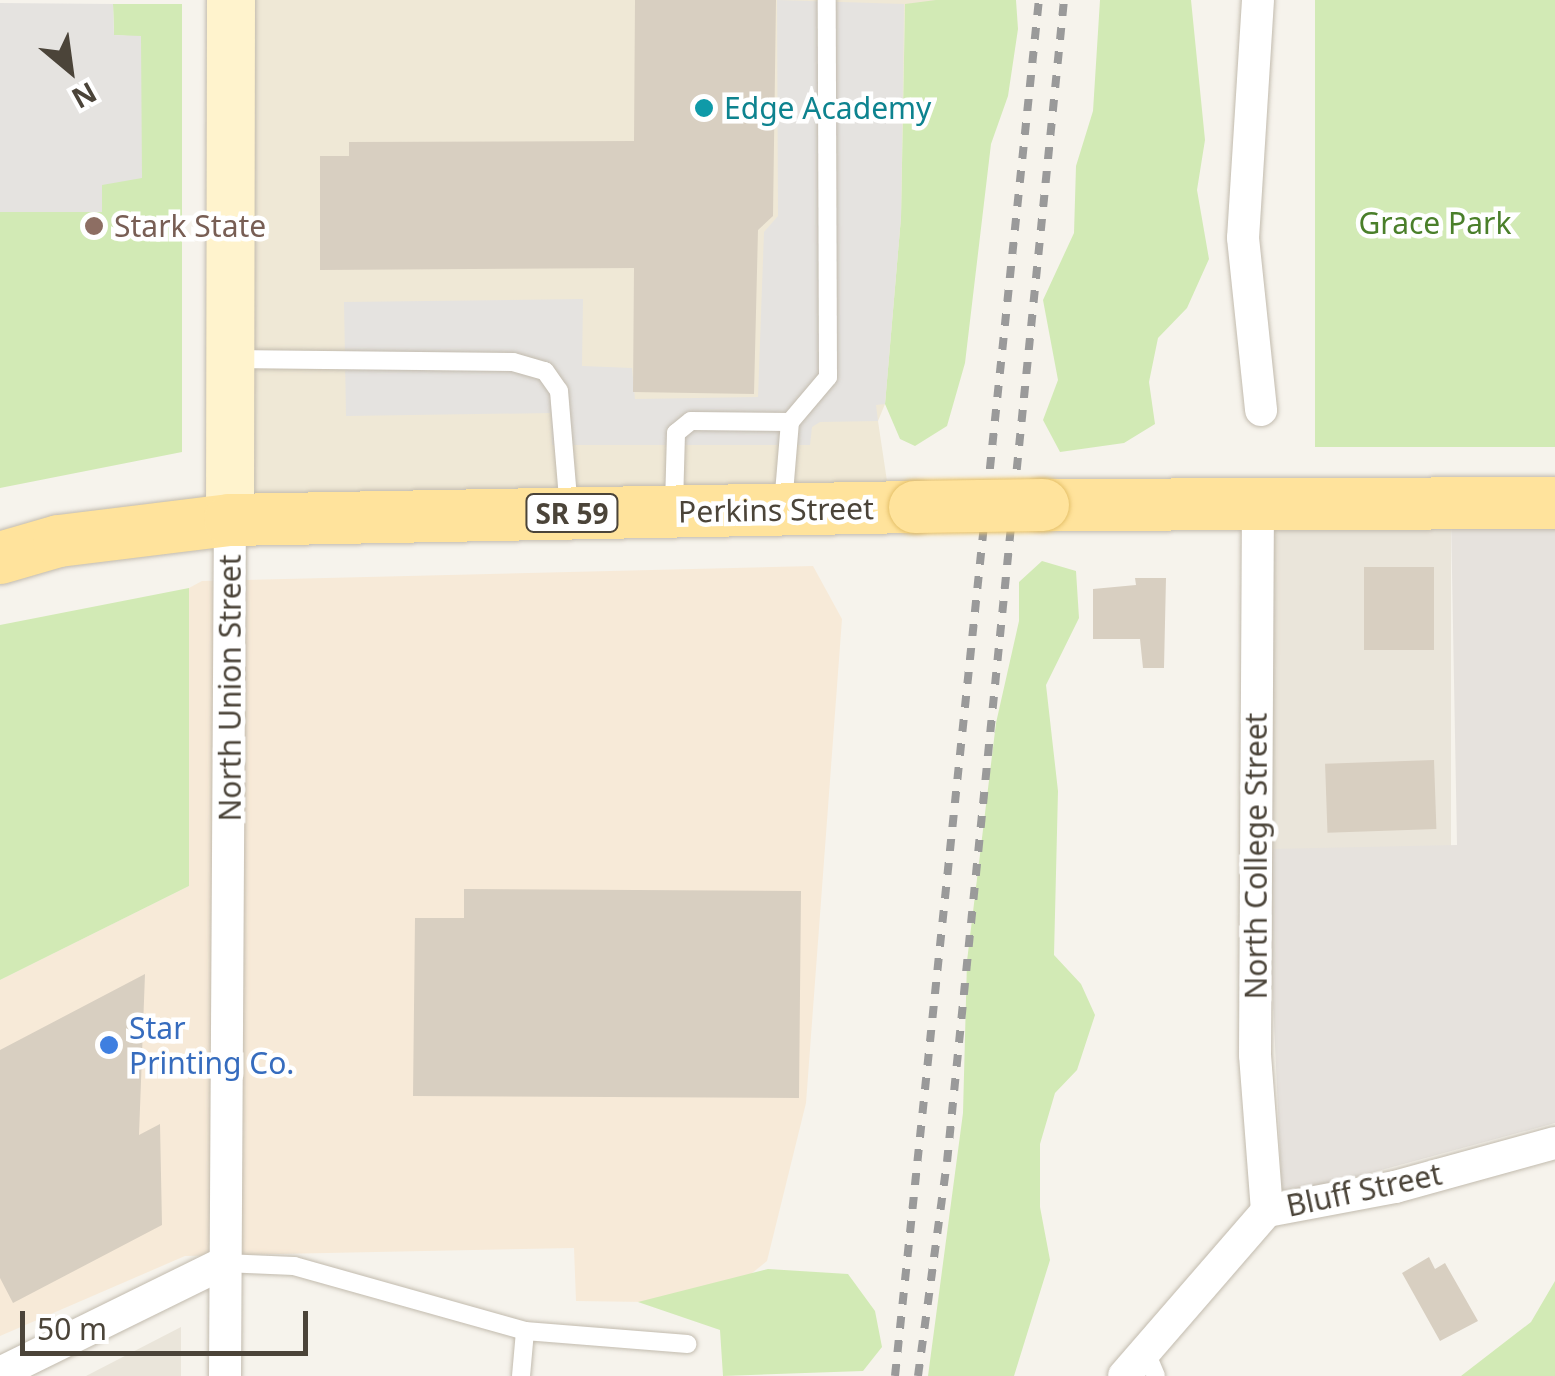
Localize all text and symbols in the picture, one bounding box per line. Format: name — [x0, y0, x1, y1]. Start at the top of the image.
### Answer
north arrow — [20, 20, 120, 120]
text: N — [65, 74, 104, 118]
place label: Edge Academy — [724, 90, 931, 126]
marker: Edge Academy — [693, 97, 715, 119]
park label: Grace Park — [1359, 205, 1511, 241]
place label: Stark State — [114, 208, 266, 244]
marker: Stark State — [83, 215, 105, 237]
road number: SR 59 — [524, 490, 620, 536]
street label: Perkins Street — [678, 490, 874, 530]
street label: North Union Street — [212, 555, 248, 821]
street label: North College Street — [1238, 713, 1274, 999]
place label: Star Printing Co. — [129, 1010, 294, 1080]
marker: Star Printing Co. — [98, 1034, 120, 1056]
street label: Bluff Street — [1283, 1156, 1445, 1224]
scale bar — [25, 1291, 312, 1353]
text: 50 m — [37, 1308, 107, 1349]

